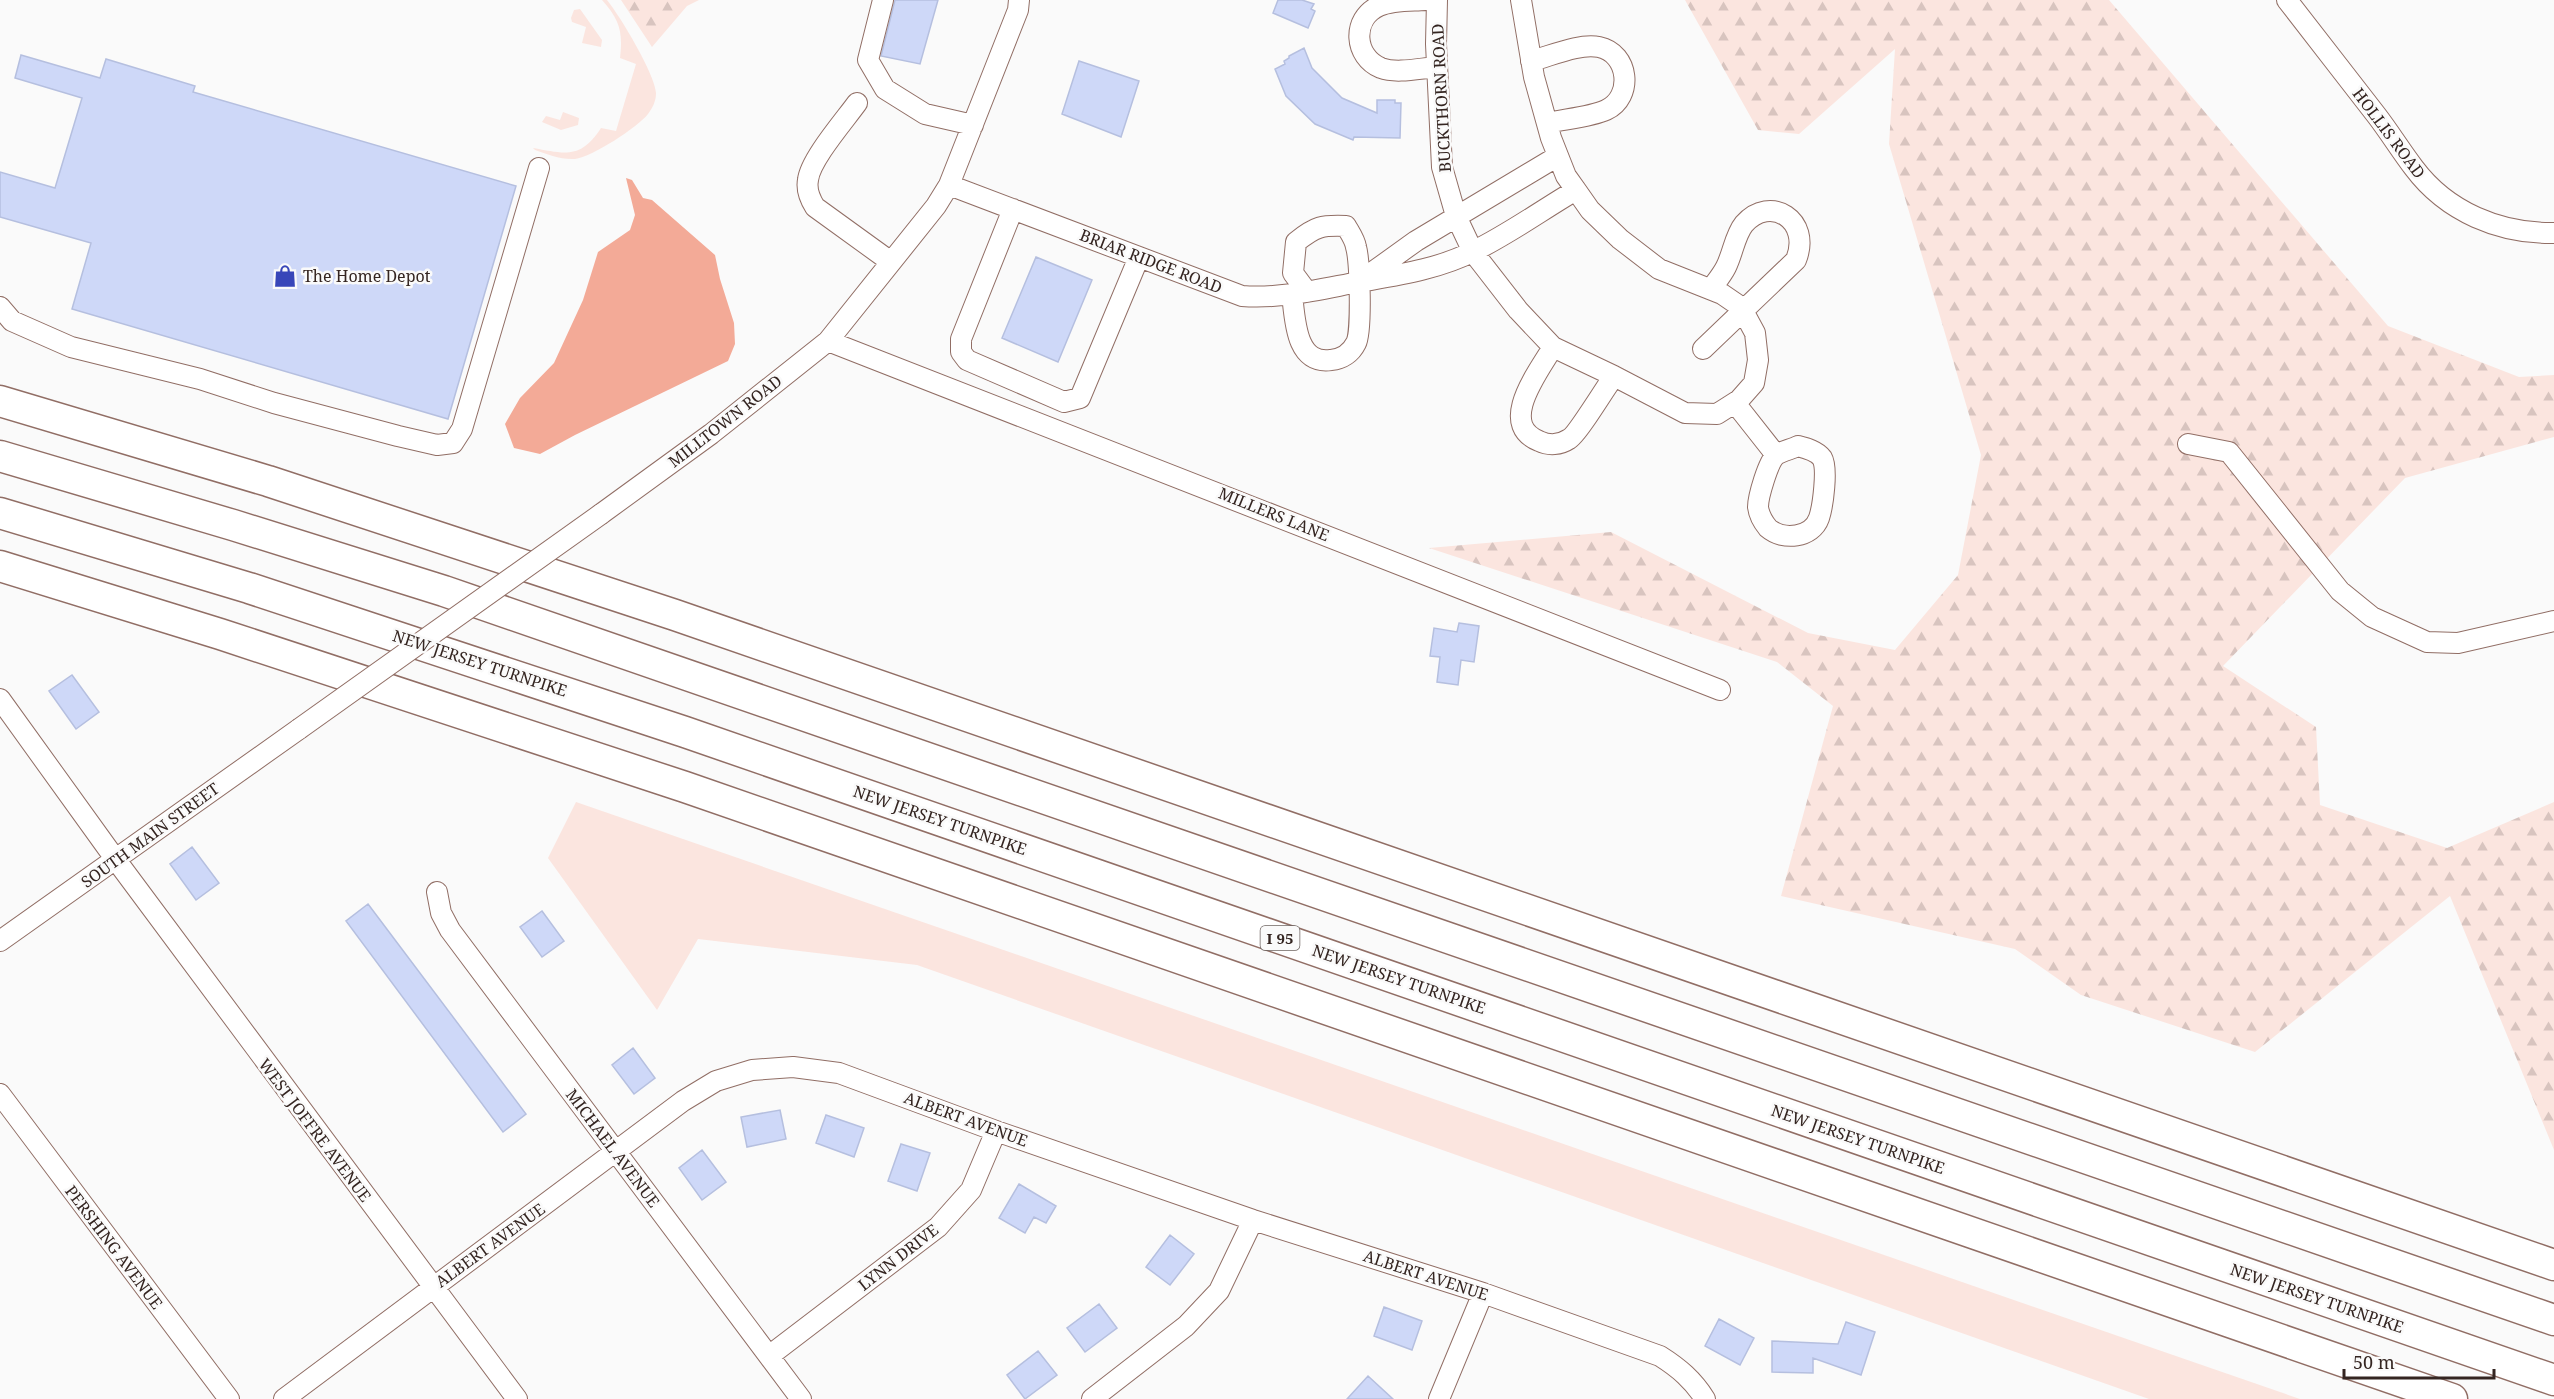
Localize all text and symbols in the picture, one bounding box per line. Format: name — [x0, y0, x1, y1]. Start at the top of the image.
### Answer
street label: BUCKTHORN ROAD — [1426, 23, 1456, 173]
street label: HOLLIS ROAD — [2348, 83, 2430, 183]
street label: BRIAR RIDGE ROAD — [1077, 224, 1225, 298]
shop icon: The Home Depot — [272, 263, 298, 289]
place label: The Home Depot — [303, 265, 431, 287]
street label: MILLTOWN ROAD — [664, 370, 786, 472]
street label: MILLERS LANE — [1215, 482, 1333, 546]
street label: NEW JERSEY TURNPIKE — [390, 624, 570, 702]
street label: SOUTH MAIN STREET — [77, 777, 224, 893]
street label: NEW JERSEY TURNPIKE — [850, 780, 1030, 860]
road number: I 95 — [1260, 926, 1300, 950]
street label: NEW JERSEY TURNPIKE — [1309, 939, 1489, 1019]
street label: WEST JOFFRE AVENUE — [254, 1054, 376, 1206]
street label: MICHAEL AVENUE — [561, 1084, 665, 1212]
street label: ALBERT AVENUE — [901, 1086, 1031, 1152]
street label: NEW JERSEY TURNPIKE — [1768, 1099, 1948, 1179]
street label: PERSHING AVENUE — [60, 1181, 168, 1313]
street label: ALBERT AVENUE — [431, 1198, 549, 1292]
street label: LYNN DRIVE — [853, 1219, 943, 1295]
street label: ALBERT AVENUE — [1361, 1244, 1491, 1306]
street label: NEW JERSEY TURNPIKE — [2227, 1258, 2407, 1338]
scale bar — [2344, 1342, 2494, 1380]
text: 50 m — [2353, 1350, 2395, 1374]

